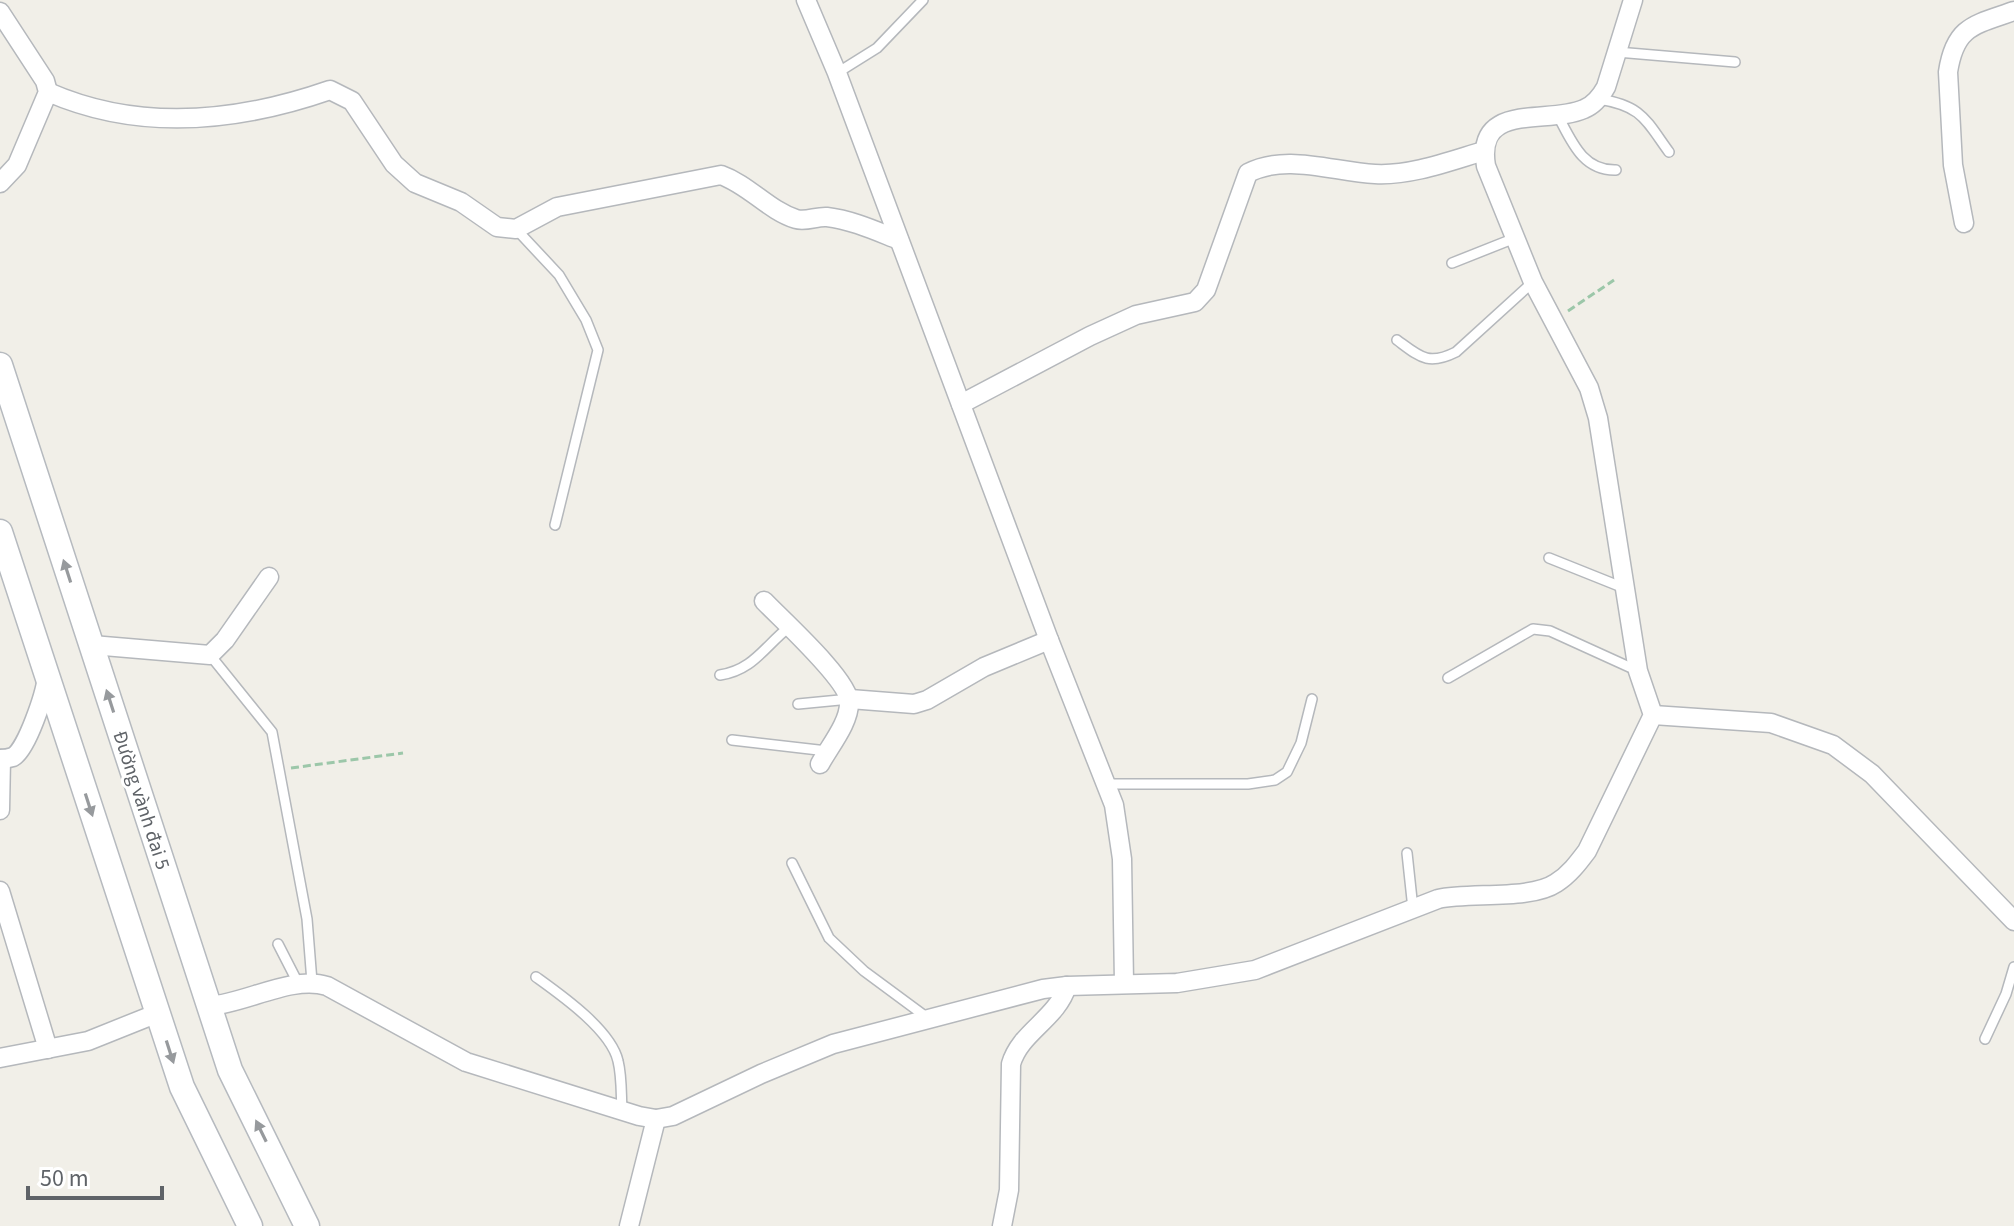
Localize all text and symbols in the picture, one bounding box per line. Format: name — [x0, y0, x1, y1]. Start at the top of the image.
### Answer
one-way arrow — [61, 559, 73, 583]
one-way arrow — [103, 689, 115, 713]
street label: Đường vành đai 5 — [105, 727, 177, 873]
one-way arrow — [84, 793, 96, 817]
one-way arrow — [165, 1040, 177, 1064]
one-way arrow — [254, 1119, 267, 1142]
scale bar — [28, 1150, 162, 1200]
text: 50 m — [40, 1161, 89, 1196]

